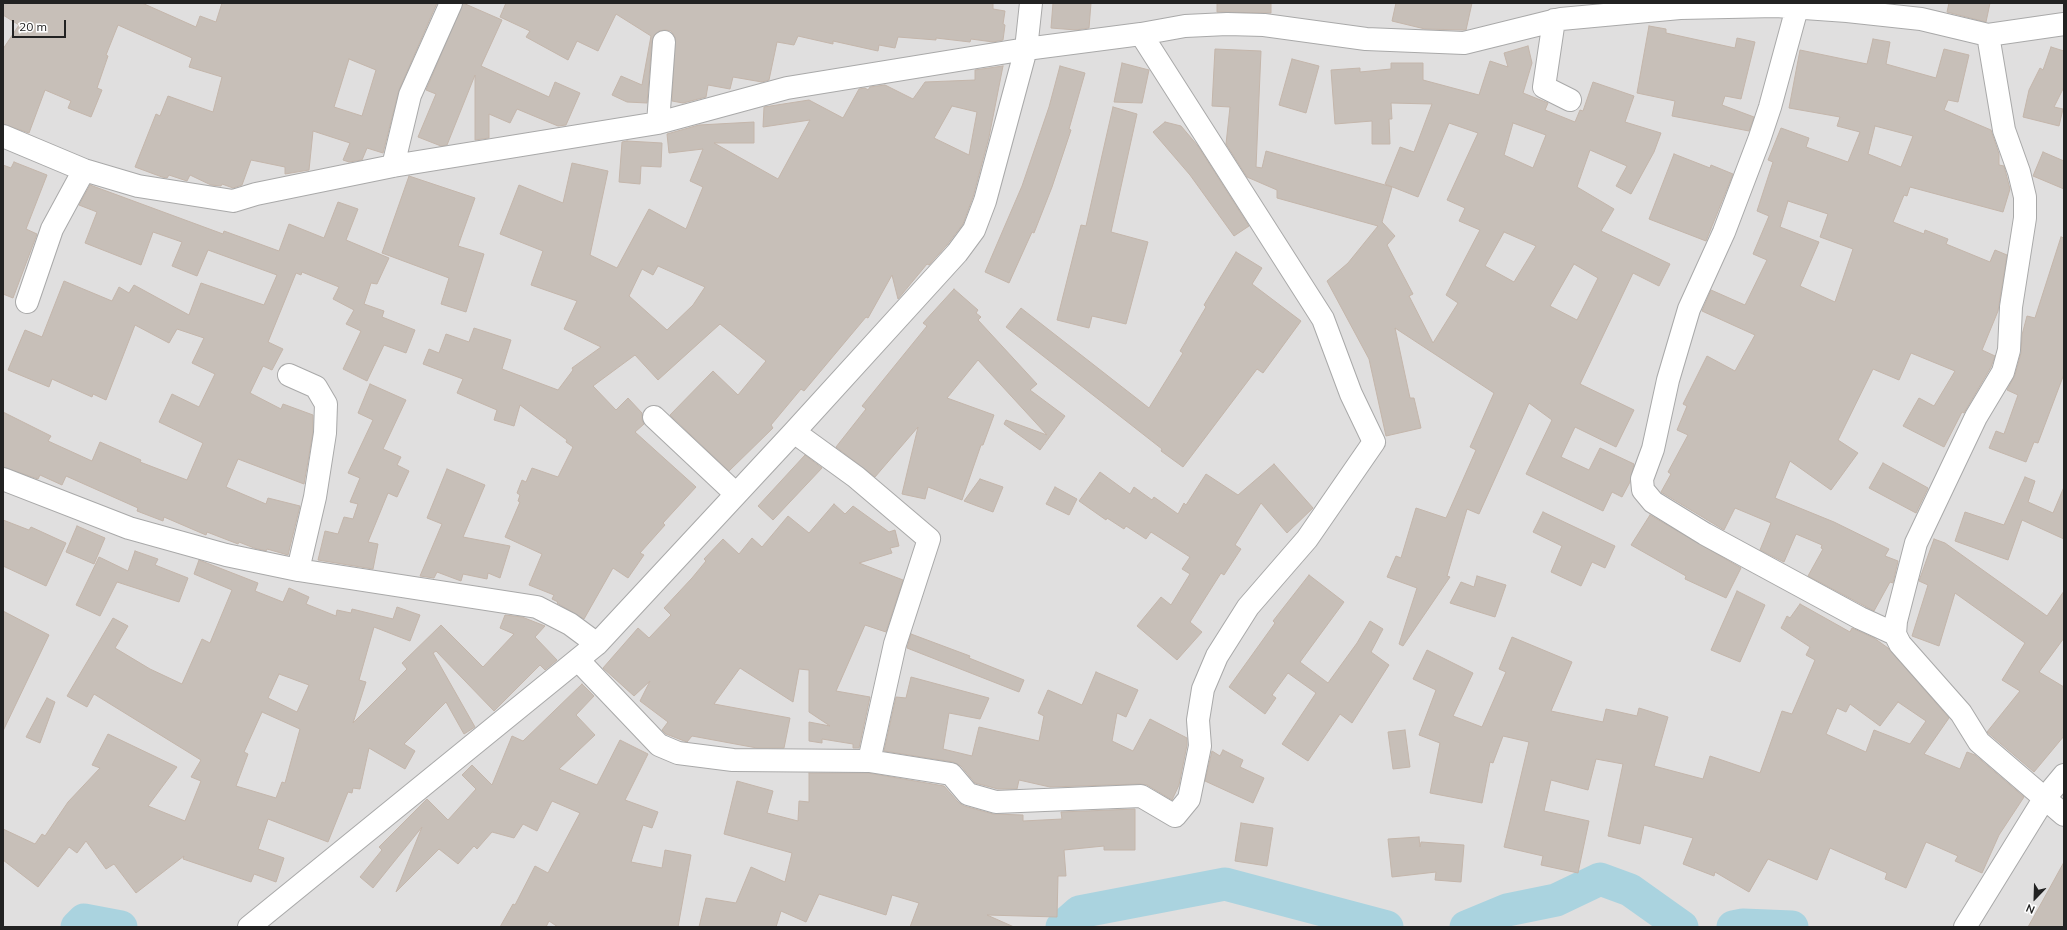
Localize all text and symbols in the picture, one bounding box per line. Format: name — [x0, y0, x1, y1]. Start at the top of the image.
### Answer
scale bar — [14, 12, 68, 38]
text: 20 m — [19, 19, 47, 34]
north arrow — [2015, 878, 2055, 918]
text: N — [2024, 901, 2037, 917]

